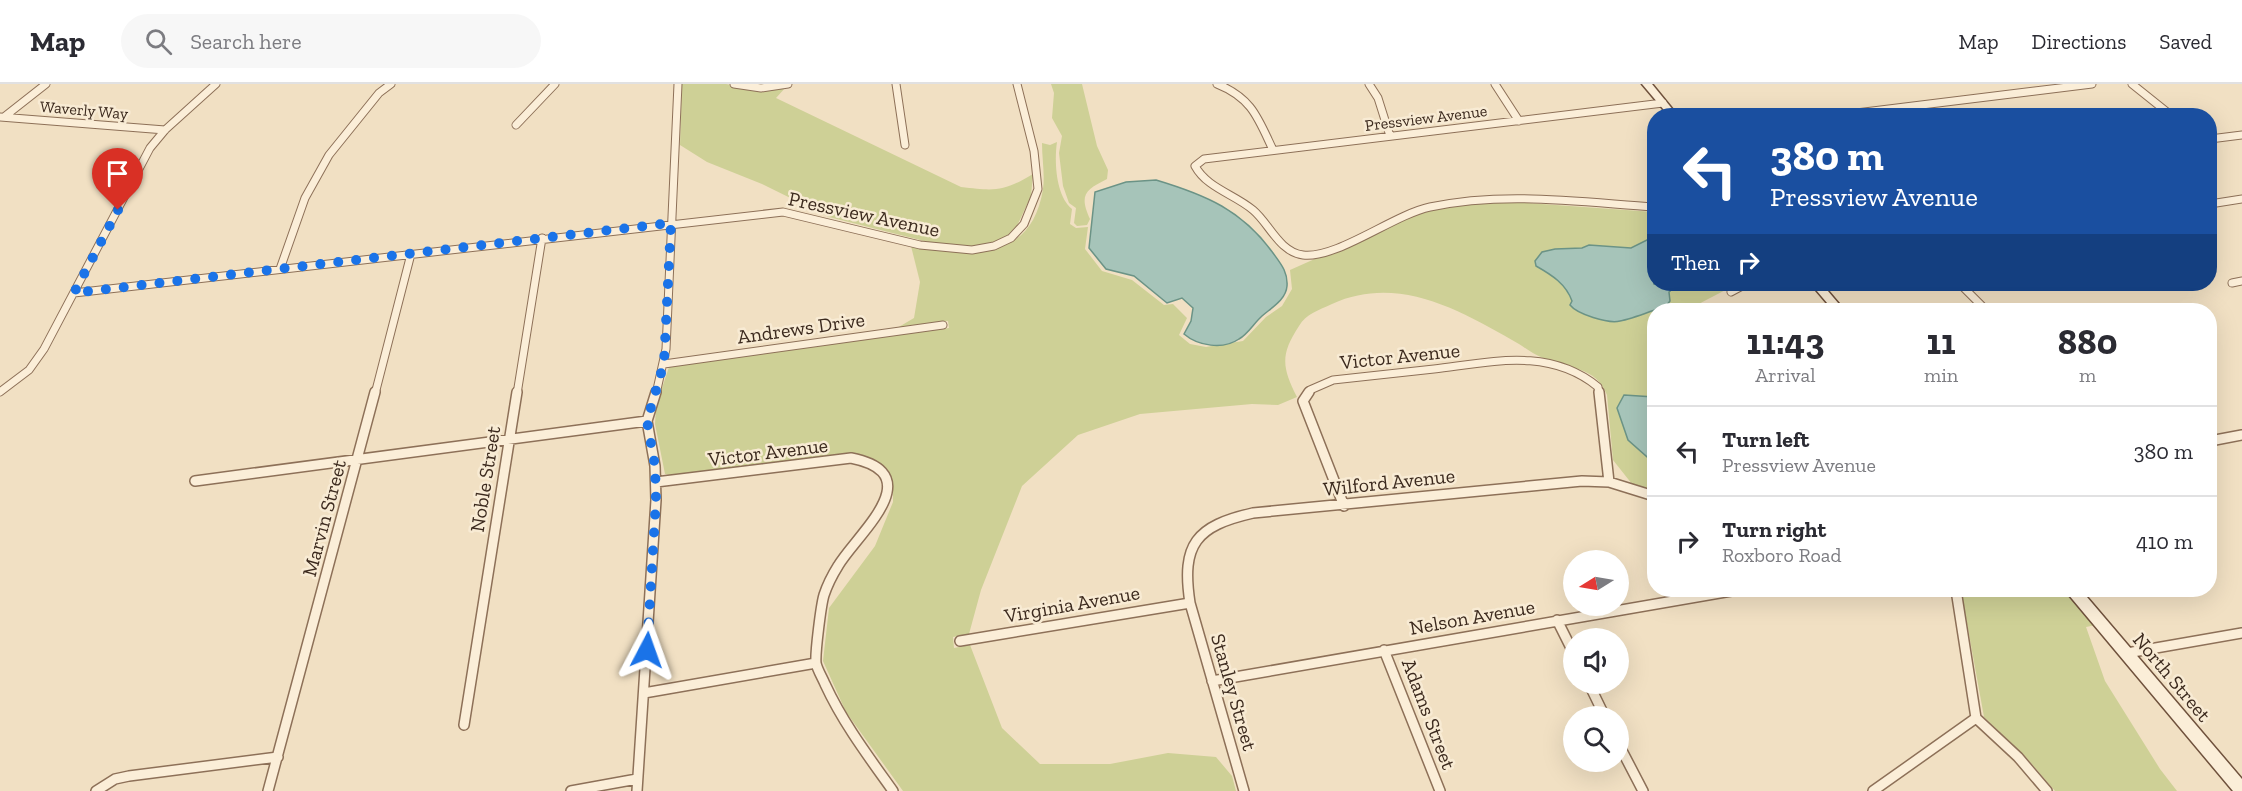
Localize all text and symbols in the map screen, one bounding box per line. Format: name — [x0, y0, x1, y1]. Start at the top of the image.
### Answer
search box — [121, 14, 541, 68]
text: Map — [30, 25, 85, 58]
icon: search — [142, 25, 175, 58]
text: Search here — [190, 28, 302, 55]
text: Map — [1959, 29, 1999, 54]
text: Directions — [2032, 29, 2126, 54]
text: Saved — [2159, 29, 2212, 54]
street label: Waverly Way — [39, 97, 130, 123]
street label: Pressview Avenue — [1364, 101, 1488, 135]
text: 380 m — [1770, 130, 1884, 181]
icon: left — [1671, 132, 1749, 210]
pin — [92, 148, 143, 210]
icon: arrive — [101, 157, 134, 190]
text: Pressview Avenue — [1770, 181, 1978, 213]
street label: Pressview Avenue — [786, 186, 942, 242]
icon: right — [1732, 246, 1765, 279]
text: Then — [1671, 249, 1720, 276]
street label: Andrews Drive — [736, 307, 866, 349]
text: 11:43 — [1747, 320, 1824, 363]
text: 11 — [1927, 320, 1956, 363]
text: 880 — [2058, 320, 2117, 363]
street label: Victor Avenue — [1338, 338, 1461, 374]
text: Arrival — [1755, 363, 1816, 387]
text: min — [1924, 363, 1958, 387]
text: m — [2079, 363, 2096, 387]
street label: Noble Street — [465, 424, 505, 534]
text: Turn left — [1722, 426, 1809, 453]
street label: Victor Avenue — [706, 433, 829, 471]
icon: left — [1671, 435, 1704, 468]
text: 380 m — [2134, 438, 2193, 465]
text: Pressview Avenue — [1722, 453, 1876, 477]
street label: Marvin Street — [297, 456, 351, 579]
street label: Wilford Avenue — [1322, 463, 1456, 501]
text: Turn right — [1722, 516, 1826, 543]
icon: right — [1671, 525, 1704, 558]
text: 410 m — [2136, 528, 2193, 555]
text: Roxboro Road — [1722, 543, 1841, 567]
north arrow — [1563, 550, 1629, 616]
map controls — [1563, 550, 1629, 772]
street label: Virginia Avenue — [1001, 580, 1142, 628]
street label: Nelson Avenue — [1407, 594, 1537, 640]
position arrow — [615, 618, 679, 682]
button: sound — [1563, 628, 1629, 694]
street label: North Street — [2128, 628, 2216, 727]
street label: Stanley Street — [1206, 631, 1262, 754]
street label: Adams Street — [1397, 655, 1461, 773]
button: search — [1563, 706, 1629, 772]

